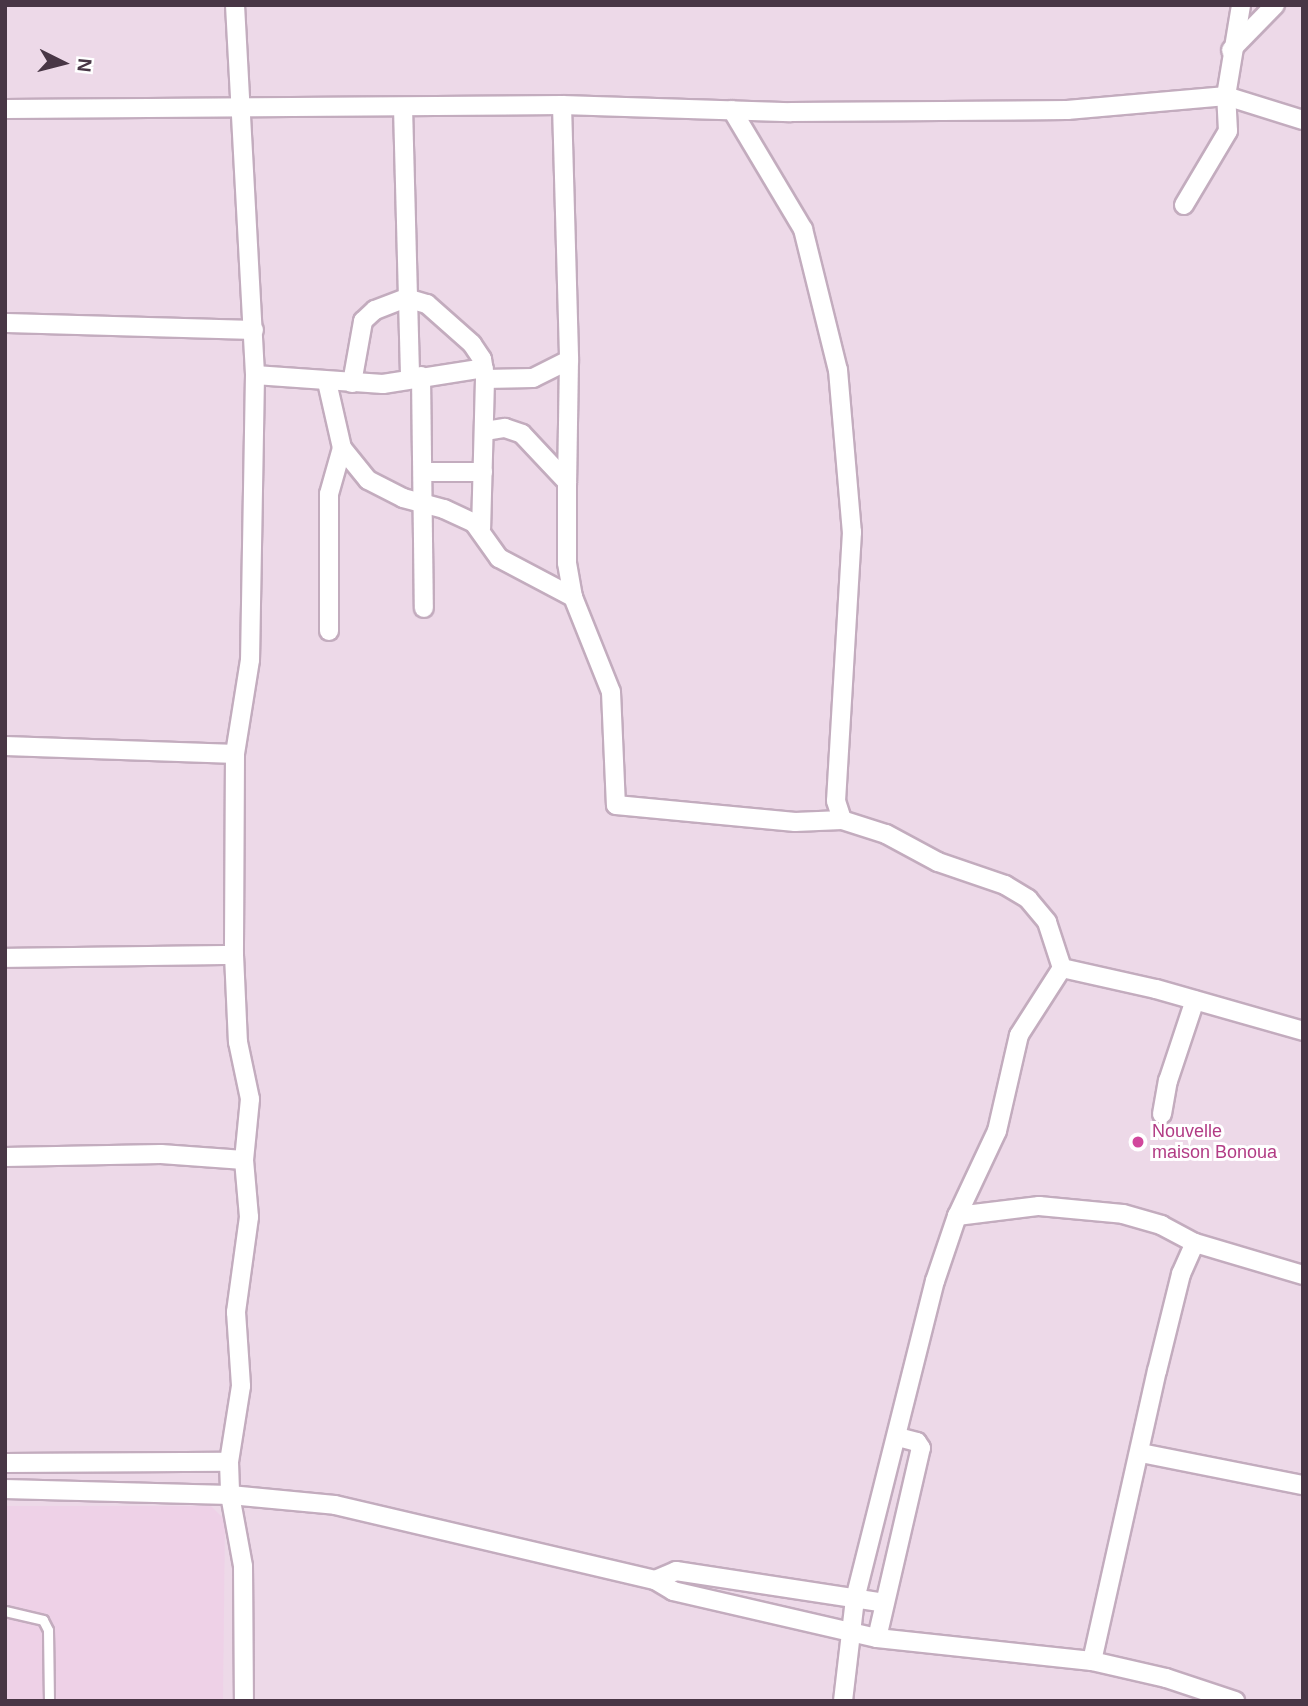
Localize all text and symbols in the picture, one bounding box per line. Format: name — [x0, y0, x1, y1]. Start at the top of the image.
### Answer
north arrow — [28, 28, 98, 98]
text: N — [73, 57, 96, 73]
place label: Nouvelle maison Bonoua — [1152, 1121, 1277, 1164]
marker: Nouvelle maison Bonoua — [1130, 1134, 1146, 1150]

